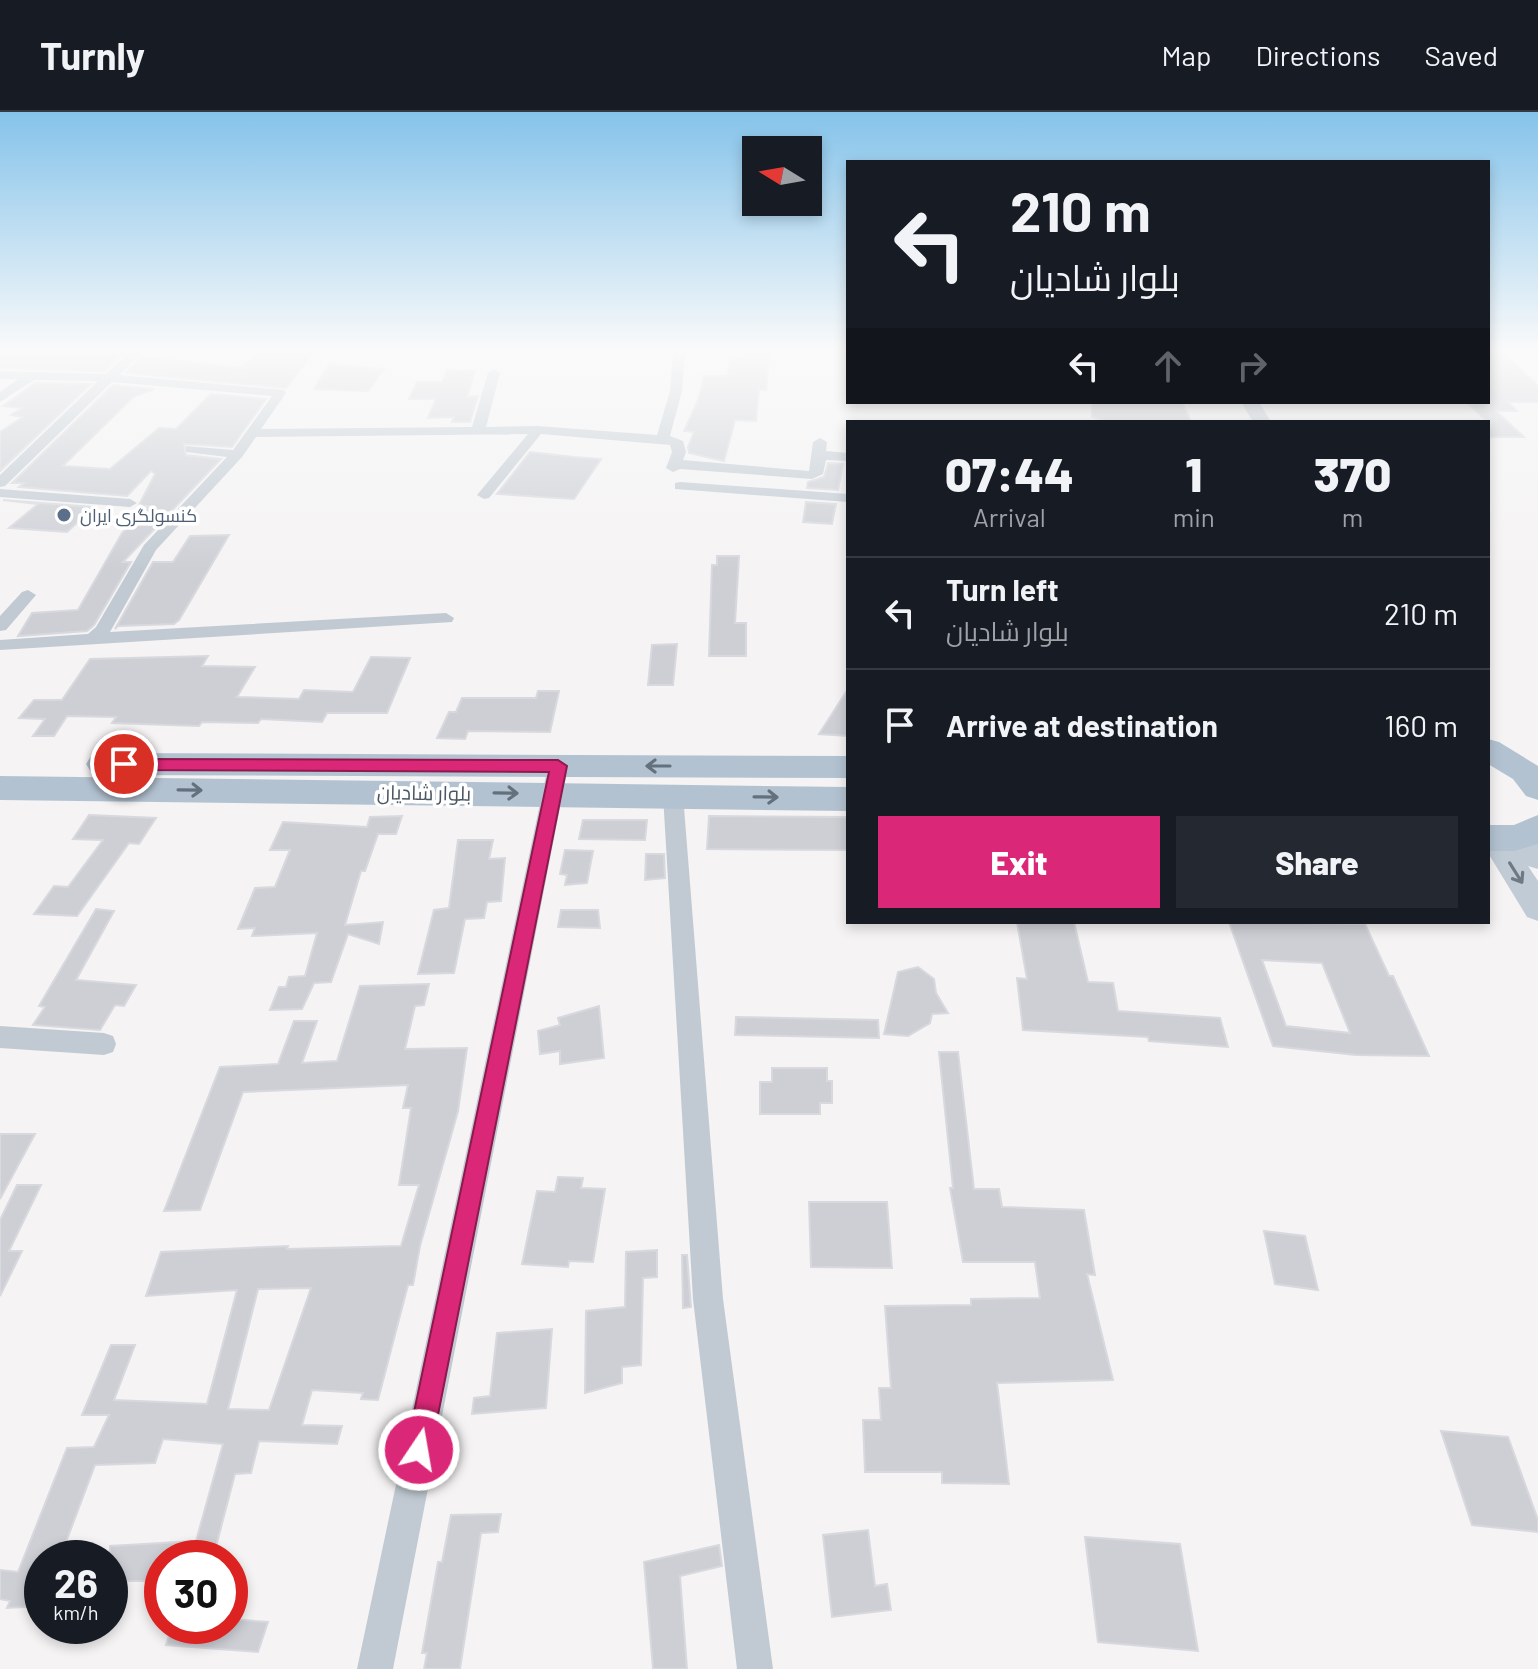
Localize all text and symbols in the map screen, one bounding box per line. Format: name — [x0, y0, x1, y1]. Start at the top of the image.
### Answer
text: Turnly — [40, 32, 145, 78]
text: Map — [1162, 38, 1211, 72]
text: Directions — [1255, 38, 1381, 72]
text: Saved — [1425, 38, 1498, 72]
north arrow — [742, 136, 822, 216]
map controls — [742, 136, 822, 216]
text: 210 m — [1010, 176, 1151, 243]
icon: left — [878, 192, 982, 296]
text: بلوار شادیان — [1010, 255, 1180, 298]
icon: left — [1062, 344, 1106, 388]
icon: ahead — [1146, 344, 1190, 388]
icon: right — [1230, 344, 1274, 388]
text: 07:44 — [945, 444, 1074, 502]
text: 1 — [1185, 444, 1202, 502]
text: 370 — [1313, 444, 1391, 502]
text: Arrival — [973, 501, 1046, 532]
text: min — [1173, 501, 1215, 532]
text: m — [1342, 501, 1363, 532]
place label: کنسولگری ایران — [80, 504, 197, 527]
marker: کنسولگری ایران — [55, 506, 73, 524]
text: Turn left — [946, 571, 1059, 607]
icon: left — [878, 591, 922, 635]
text: 210 m — [1384, 595, 1458, 631]
text: بلوار شادیان — [946, 615, 1069, 646]
icon: arrive — [878, 703, 922, 747]
text: Arrive at destination — [946, 707, 1218, 743]
text: 160 m — [1384, 707, 1458, 743]
pin — [90, 730, 158, 798]
icon: arrive — [102, 742, 146, 786]
one-way arrow — [645, 758, 672, 774]
street label: بلوار شادیان — [377, 779, 471, 807]
one-way arrow — [176, 782, 203, 798]
one-way arrow — [492, 785, 519, 801]
one-way arrow — [752, 789, 779, 804]
button: Exit — [878, 816, 1160, 908]
button: Share — [1176, 816, 1458, 908]
one-way arrow — [1508, 862, 1525, 884]
position arrow — [377, 1408, 461, 1492]
speed limit sign: 30 — [144, 1540, 248, 1644]
text: 26 — [54, 1558, 98, 1606]
text: km/h — [53, 1600, 99, 1624]

